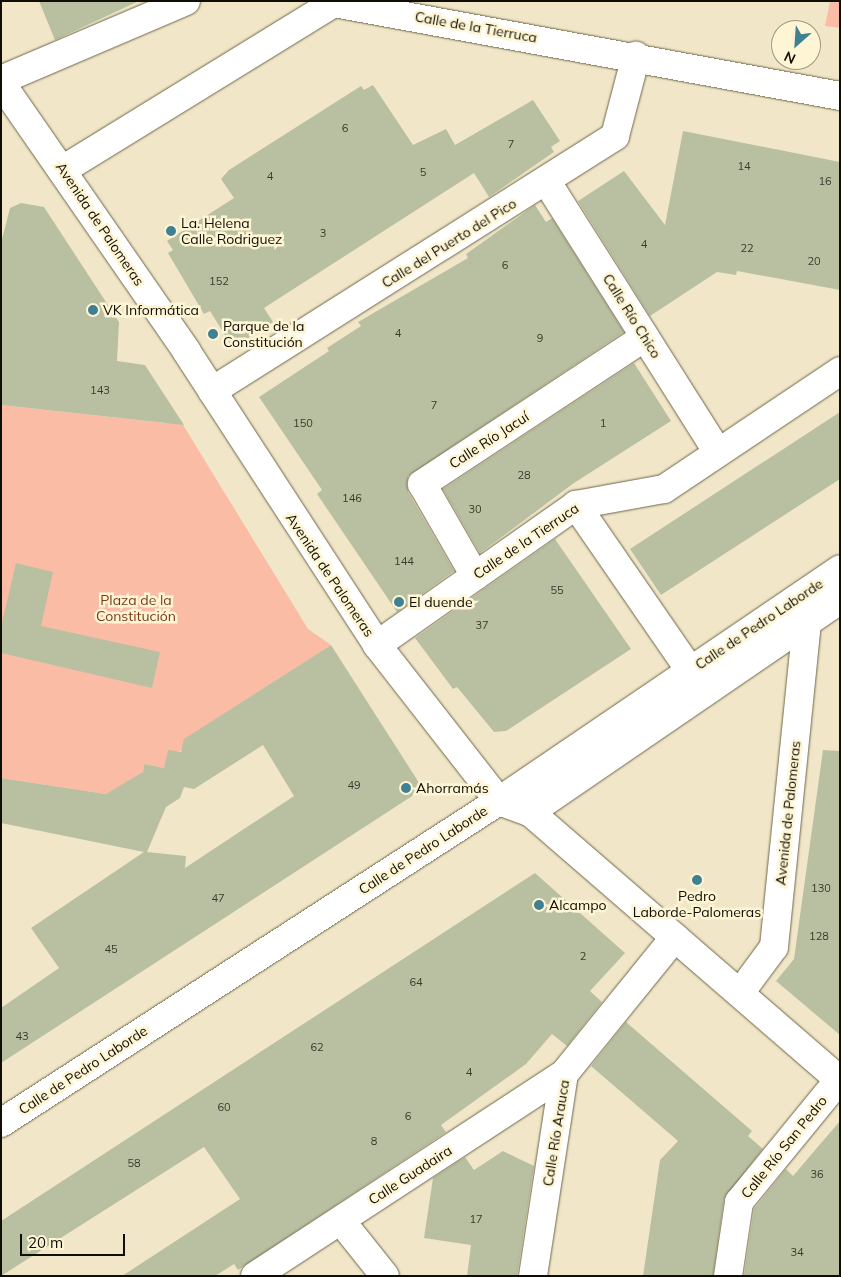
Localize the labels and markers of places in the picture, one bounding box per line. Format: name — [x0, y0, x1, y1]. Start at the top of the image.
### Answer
place label: La. Helena Calle Rodriguez — [181, 215, 282, 248]
marker: La. Helena Calle Rodriguez — [165, 225, 177, 237]
place label: VK Informática — [103, 302, 199, 318]
marker: VK Informática — [87, 304, 99, 316]
place label: Parque de la Constitución — [223, 318, 304, 351]
marker: Parque de la Constitución — [207, 328, 219, 340]
place label: El duende — [409, 594, 473, 610]
marker: El duende — [393, 596, 405, 608]
place label: Ahorramás — [416, 780, 489, 796]
marker: Ahorramás — [400, 782, 412, 794]
marker: Pedro Laborde-Palomeras — [691, 874, 703, 886]
place label: Pedro Laborde-Palomeras — [633, 888, 761, 920]
place label: Alcampo — [549, 897, 607, 913]
marker: Alcampo — [533, 899, 545, 911]

